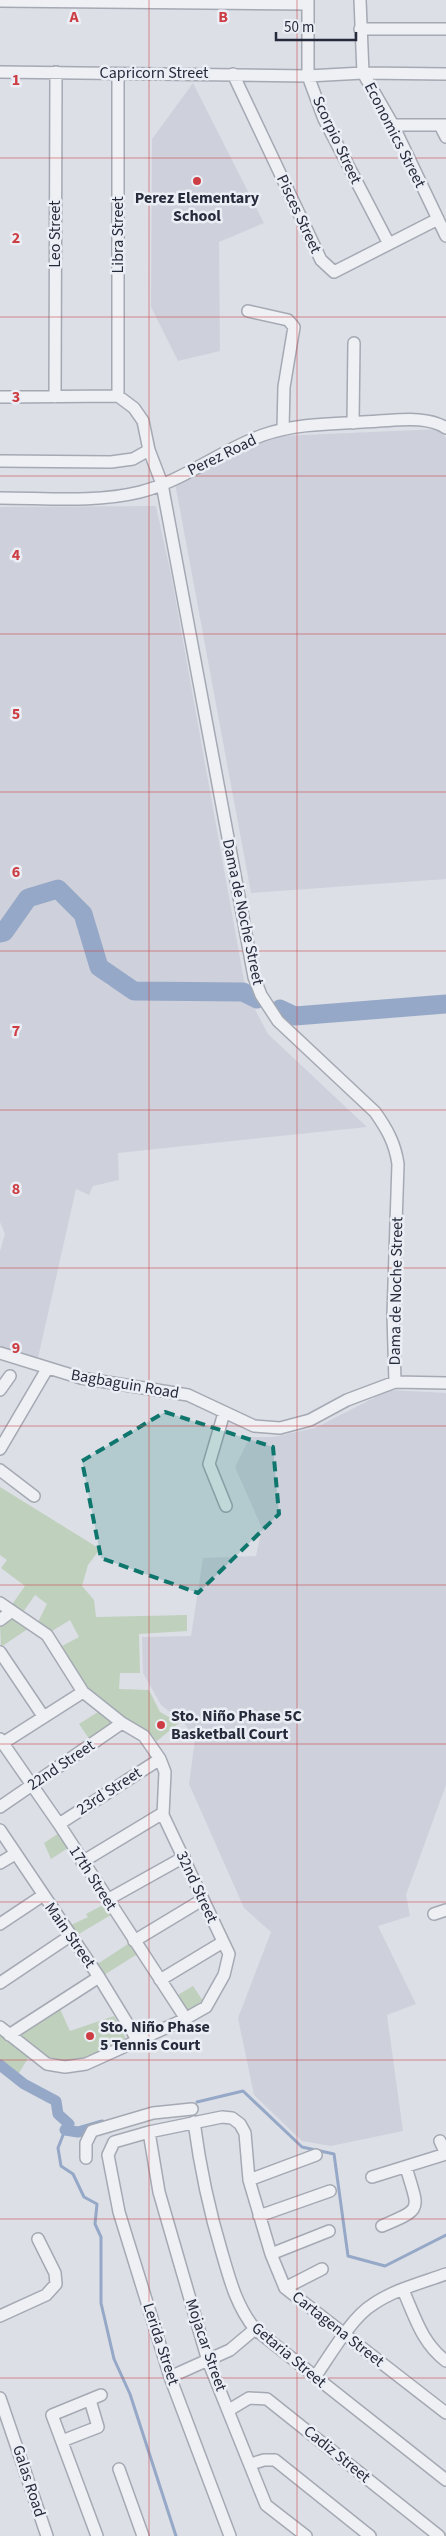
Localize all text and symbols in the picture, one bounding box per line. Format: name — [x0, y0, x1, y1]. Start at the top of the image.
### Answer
text: A — [68, 6, 79, 28]
text: B — [218, 6, 228, 28]
scale bar — [276, 10, 356, 42]
text: 50 m — [284, 17, 314, 38]
street label: Capricorn Street — [100, 62, 209, 84]
text: 1 — [12, 69, 20, 91]
street label: Economics Street — [359, 78, 431, 192]
street label: Scorpio Street — [307, 93, 367, 188]
street label: Pisces Street — [271, 171, 327, 258]
marker: Perez Elementary School — [191, 175, 203, 187]
place label: Perez Elementary School — [135, 187, 260, 227]
street label: Libra Street — [107, 196, 129, 274]
street label: Leo Street — [44, 200, 66, 268]
text: 2 — [12, 227, 20, 249]
text: 3 — [12, 386, 20, 408]
street label: Perez Road — [184, 429, 260, 481]
text: 4 — [12, 544, 21, 566]
text: 5 — [12, 703, 20, 725]
street label: Dama de Noche Street — [217, 837, 269, 988]
text: 6 — [12, 861, 20, 883]
text: 7 — [12, 1020, 20, 1042]
text: 8 — [12, 1178, 20, 1200]
street label: Dama de Noche Street — [384, 1216, 408, 1366]
text: 9 — [12, 1337, 20, 1359]
street label: Bagbaguin Road — [69, 1364, 181, 1404]
place label: Sto. Niño Phase 5C Basketball Court — [171, 1705, 302, 1745]
marker: Sto. Niño Phase 5C Basketball Court — [155, 1719, 167, 1731]
street label: 22nd Street — [23, 1734, 99, 1796]
street label: 23rd Street — [72, 1761, 146, 1820]
street label: 17th Street — [64, 1841, 123, 1915]
street label: 32nd Street — [171, 1848, 223, 1927]
street label: Main Street — [39, 1898, 101, 1973]
place label: Sto. Niño Phase 5 Tennis Court — [100, 2016, 210, 2056]
marker: Sto. Niño Phase 5 Tennis Court — [84, 2030, 96, 2042]
street label: Cartagena Street — [287, 2286, 389, 2372]
street label: Mojacar Street — [180, 2296, 232, 2395]
street label: Lerida Street — [137, 2300, 185, 2388]
street label: Getaria Street — [247, 2317, 332, 2393]
street label: Cadiz Street — [299, 2420, 376, 2488]
street label: Galas Road — [7, 2442, 51, 2520]

